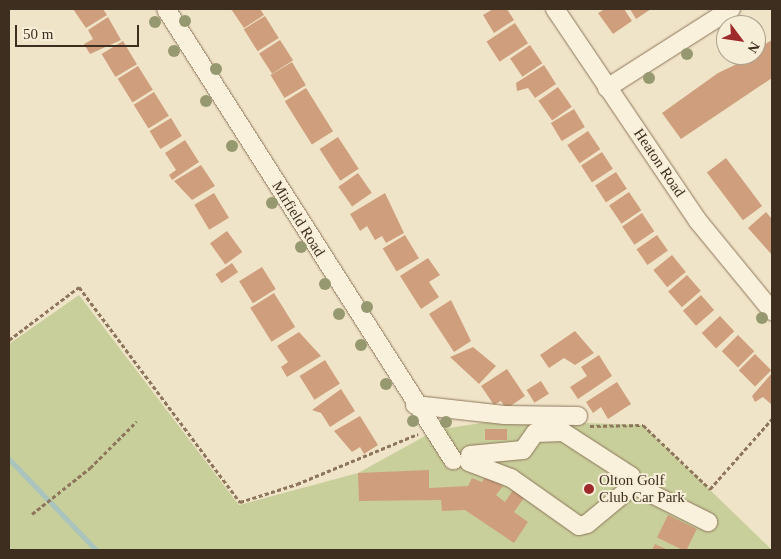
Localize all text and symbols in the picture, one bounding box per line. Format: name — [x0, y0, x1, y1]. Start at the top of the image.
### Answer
scale bar — [18, 15, 141, 47]
north arrow — [716, 15, 766, 65]
text: 50 m — [23, 26, 53, 42]
text: N — [744, 39, 762, 56]
street label: Heaton Road — [630, 125, 688, 201]
street label: Mirfield Road — [268, 178, 328, 260]
place label: Olton Golf Club Car Park — [599, 471, 685, 506]
marker: Olton Golf Club Car Park — [583, 483, 595, 495]

